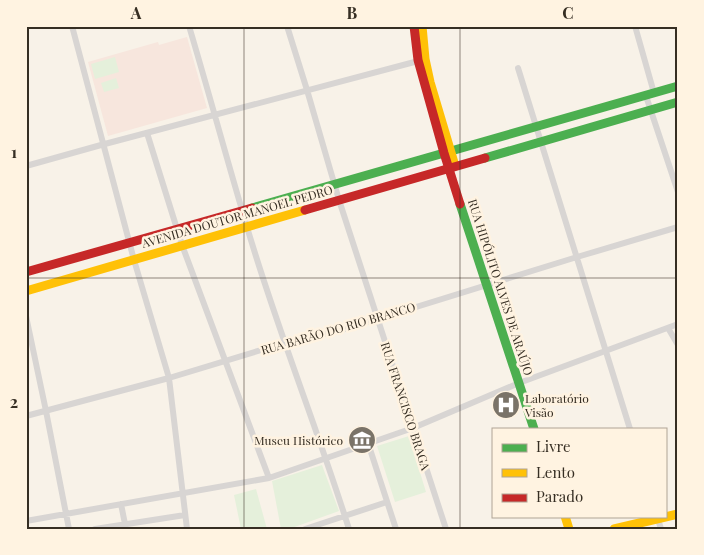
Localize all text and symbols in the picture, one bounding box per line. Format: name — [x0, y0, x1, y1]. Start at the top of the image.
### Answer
text: A — [130, 2, 142, 23]
text: B — [347, 2, 358, 23]
text: C — [562, 2, 574, 23]
text: 1 — [11, 141, 17, 162]
street label: AVENIDA DOUTOR MANOEL PEDRO — [139, 181, 334, 251]
street label: RUA HIPÓLITO ALVES DE ARAÚJO — [465, 197, 537, 377]
street label: RUA BARÃO DO RIO BRANCO — [259, 298, 417, 358]
street label: RUA FRANCISCO BRAGA — [378, 340, 434, 473]
hospital icon: Laboratório Visão — [491, 390, 521, 420]
place label: Laboratório Visão — [524, 390, 589, 420]
text: 2 — [10, 391, 18, 412]
museum icon: Museu Histórico — [347, 425, 377, 455]
legend — [492, 428, 666, 518]
place label: Museu Histórico — [254, 432, 343, 448]
text: Livre — [536, 436, 571, 456]
text: Lento — [536, 462, 575, 482]
text: Parado — [536, 486, 583, 506]

